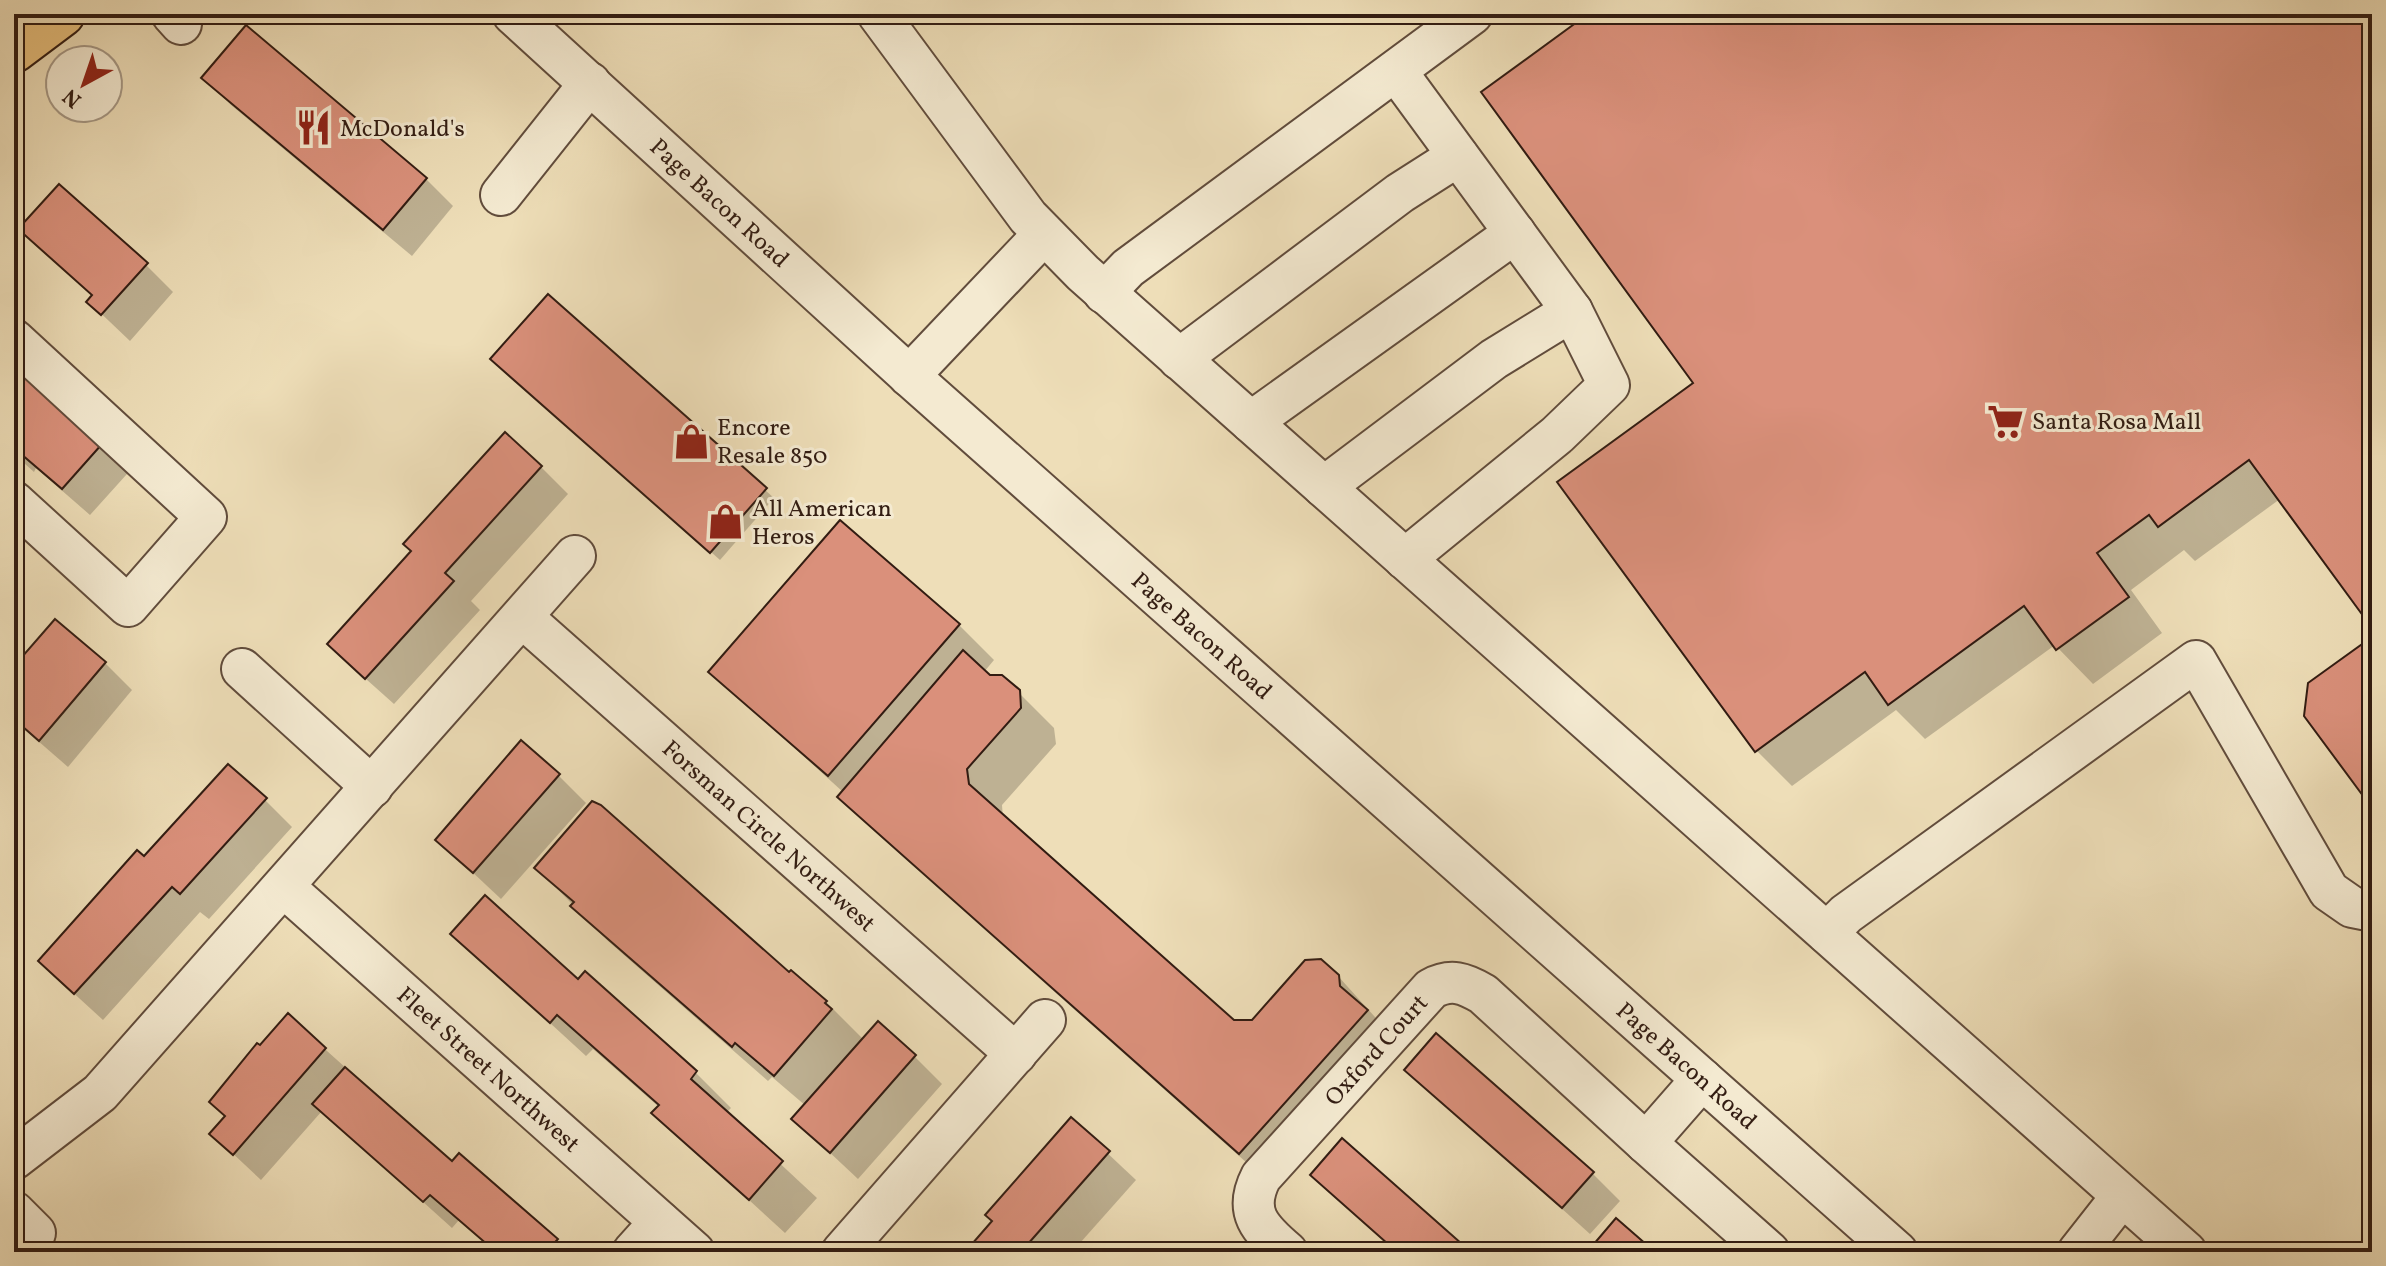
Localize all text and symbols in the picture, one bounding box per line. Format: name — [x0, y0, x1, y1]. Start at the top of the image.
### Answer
north arrow — [44, 44, 124, 124]
text: N — [57, 80, 89, 114]
restaurant icon: McDonald's — [295, 109, 333, 147]
place label: McDonald's — [340, 113, 465, 147]
street label: Page Bacon Road — [641, 132, 796, 277]
supermarket icon: Santa Rosa Mall — [1987, 402, 2025, 440]
place label: Santa Rosa Mall — [2032, 406, 2201, 440]
place label: Encore Resale 850 — [717, 412, 827, 474]
shop icon: Encore Resale 850 — [672, 422, 710, 460]
place label: All American Heros — [752, 493, 892, 555]
shop icon: All American Heros — [707, 503, 745, 541]
street label: Page Bacon Road — [1123, 565, 1279, 709]
street label: Forsman Circle Northwest — [654, 733, 882, 941]
street label: Fleet Street Northwest — [388, 980, 587, 1162]
street label: Oxford Court — [1318, 988, 1437, 1115]
street label: Page Bacon Road — [1608, 995, 1763, 1139]

